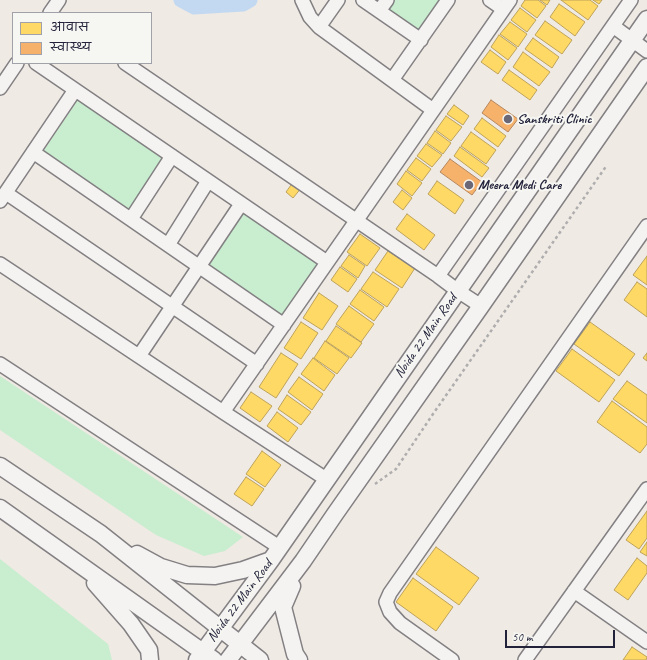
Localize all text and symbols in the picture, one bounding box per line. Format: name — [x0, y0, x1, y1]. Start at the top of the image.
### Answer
legend — [12, 12, 152, 64]
text: आवास — [50, 19, 89, 35]
text: स्वास्थ्य — [50, 39, 91, 55]
place label: Sanskriti Clinic — [517, 111, 592, 127]
marker: Sanskriti Clinic — [502, 113, 514, 125]
place label: Meera Medi Care — [478, 177, 561, 193]
marker: Meera Medi Care — [463, 179, 475, 191]
street label: Noida 22 Main Road — [391, 291, 461, 381]
street label: Noida 22 Main Road — [204, 557, 276, 645]
scale bar — [507, 622, 617, 648]
text: 50 m — [512, 629, 532, 645]

